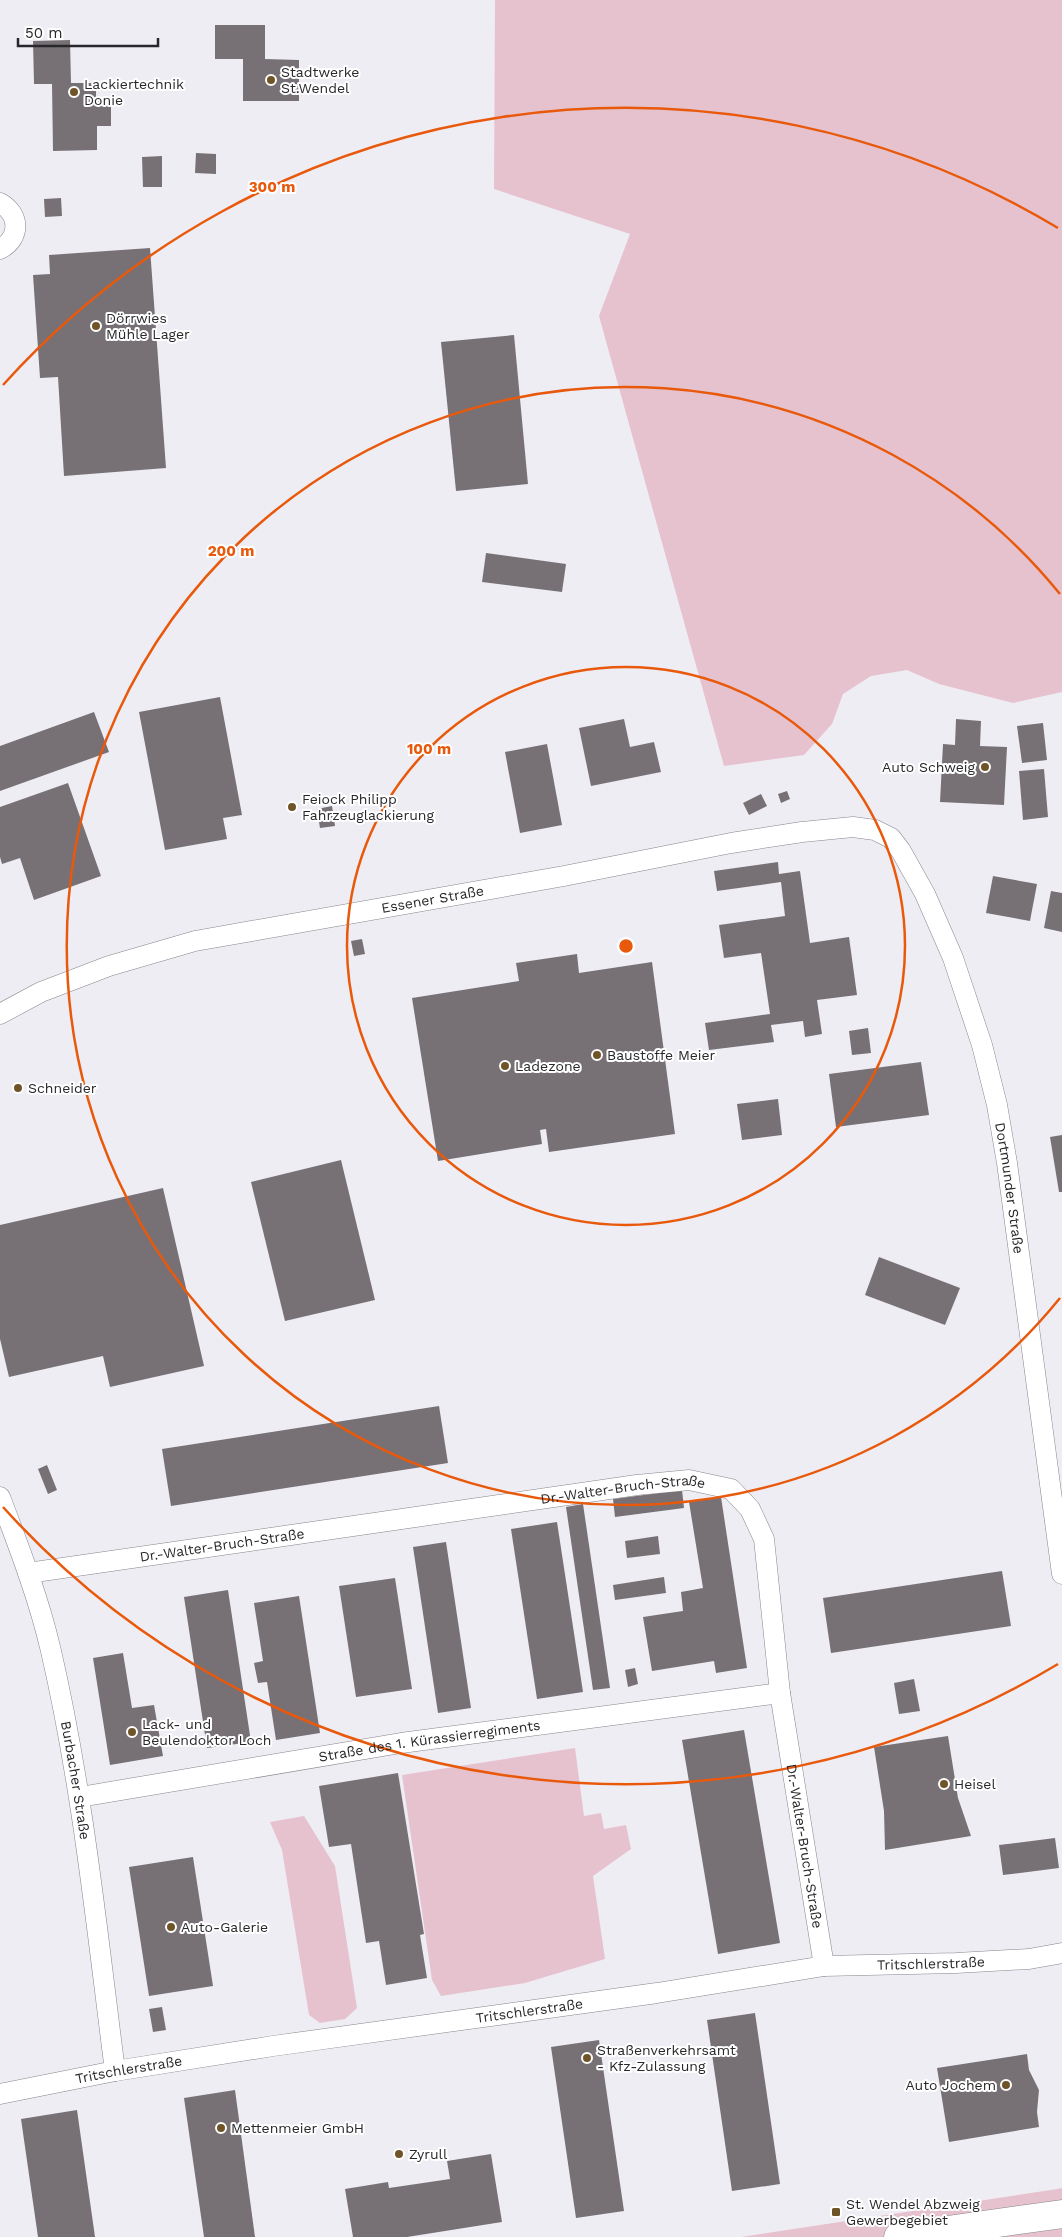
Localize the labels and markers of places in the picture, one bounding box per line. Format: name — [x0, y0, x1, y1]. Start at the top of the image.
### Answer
place label: Stadtwerke St.Wendel — [281, 64, 359, 96]
marker: Stadtwerke St.Wendel — [265, 74, 277, 86]
place label: Lackiertechnik Donie — [84, 76, 184, 108]
marker: Lackiertechnik Donie — [68, 86, 80, 98]
place label: Dörrwies Mühle Lager — [106, 310, 190, 342]
marker: Dörrwies Mühle Lager — [90, 320, 102, 332]
place label: Auto Schweig — [882, 759, 976, 775]
marker: Auto Schweig — [979, 761, 991, 773]
place label: Feiock Philipp Fahrzeuglackierung — [302, 791, 434, 823]
marker: Feiock Philipp Fahrzeuglackierung — [286, 801, 298, 813]
centre of rings — [617, 937, 635, 955]
place label: Baustoffe Meier — [607, 1047, 716, 1063]
marker: Baustoffe Meier — [591, 1049, 603, 1061]
place label: Ladezone — [515, 1058, 581, 1074]
marker: Ladezone — [499, 1060, 511, 1072]
place label: Schneider — [28, 1080, 97, 1096]
marker: Schneider — [12, 1082, 24, 1094]
place label: Lack- und Beulendoktor Loch — [142, 1716, 272, 1748]
marker: Lack- und Beulendoktor Loch — [126, 1726, 138, 1738]
place label: Heisel — [954, 1776, 996, 1792]
marker: Heisel — [938, 1778, 950, 1790]
place label: Auto-Galerie — [181, 1919, 268, 1935]
marker: Auto-Galerie — [165, 1921, 177, 1933]
place label: Straßenverkehrsamt - Kfz-Zulassung — [597, 2042, 736, 2074]
marker: Straßenverkehrsamt - Kfz-Zulassung — [581, 2052, 593, 2064]
place label: Auto Jochem — [905, 2077, 996, 2093]
marker: Auto Jochem — [1000, 2079, 1012, 2091]
place label: Mettenmeier GmbH — [231, 2120, 364, 2136]
marker: Mettenmeier GmbH — [215, 2122, 227, 2134]
place label: Zyrull — [409, 2146, 448, 2162]
marker: Zyrull — [393, 2148, 405, 2160]
place label: St. Wendel Abzweig Gewerbegebiet — [846, 2196, 980, 2228]
marker: St. Wendel Abzweig Gewerbegebiet — [830, 2206, 842, 2218]

